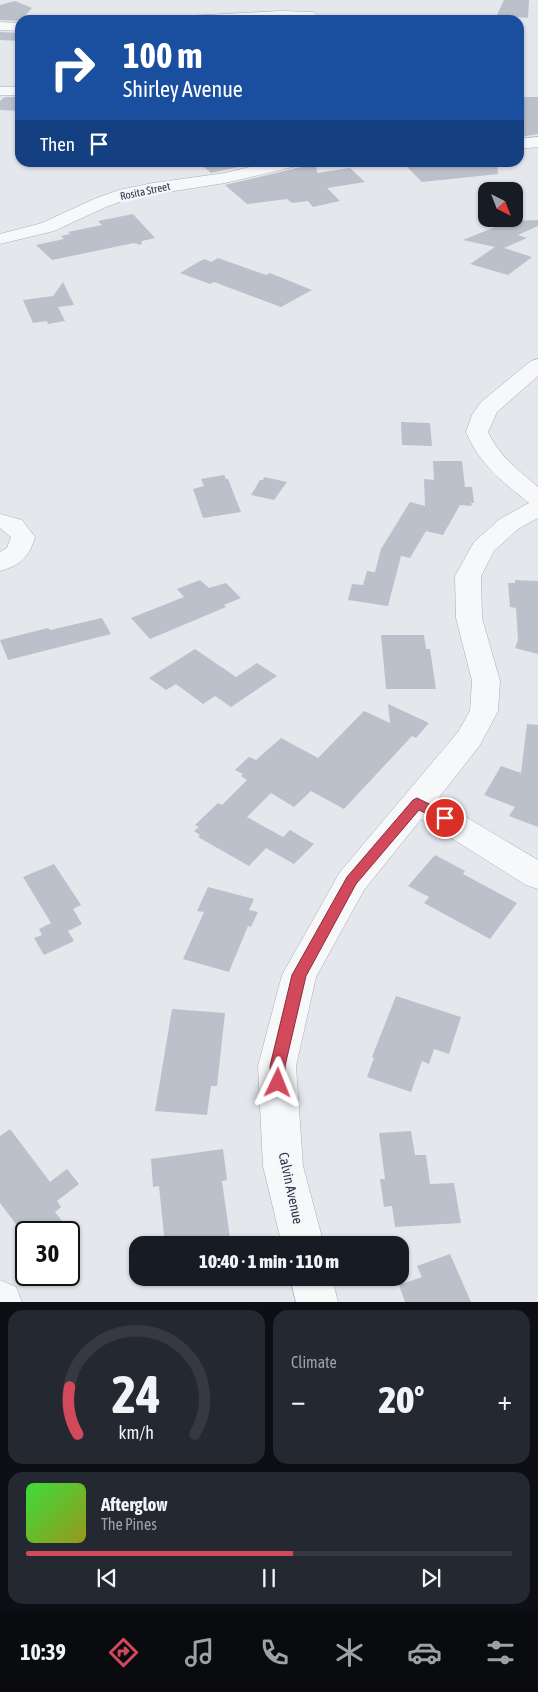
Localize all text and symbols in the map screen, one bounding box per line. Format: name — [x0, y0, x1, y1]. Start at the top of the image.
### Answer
icon: right — [40, 35, 105, 100]
text: 100 m — [123, 35, 202, 75]
text: Shirley Avenue — [123, 76, 243, 102]
icon: arrive — [85, 130, 113, 158]
text: Then — [40, 133, 75, 155]
street label: Rosita Street — [119, 180, 171, 202]
north arrow — [478, 182, 522, 228]
map controls — [478, 182, 523, 227]
pin — [424, 797, 466, 839]
icon: arrive — [431, 804, 459, 832]
position arrow — [251, 1056, 303, 1108]
street label: Calvin Avenue — [276, 1151, 306, 1225]
speed limit sign: 30 — [15, 1221, 80, 1286]
text: 10:40 · 1 min · 110 m — [199, 1250, 339, 1272]
text: Climate — [291, 1353, 337, 1371]
text: 24 — [112, 1364, 161, 1424]
text: 20° — [378, 1378, 425, 1421]
text: − — [291, 1384, 306, 1416]
text: + — [497, 1384, 512, 1416]
text: km/h — [119, 1422, 154, 1443]
text: Afterglow — [101, 1493, 168, 1515]
text: The Pines — [101, 1515, 157, 1533]
icon: previous — [93, 1564, 121, 1592]
icon: pause — [255, 1564, 283, 1592]
icon: next — [417, 1564, 445, 1592]
icon: directions — [106, 1635, 141, 1670]
icon: music — [182, 1635, 217, 1670]
icon: phone — [257, 1635, 292, 1670]
icon: climate — [332, 1635, 367, 1670]
icon: car — [407, 1635, 442, 1670]
icon: filters — [483, 1635, 518, 1670]
text: 10:39 — [20, 1639, 66, 1665]

